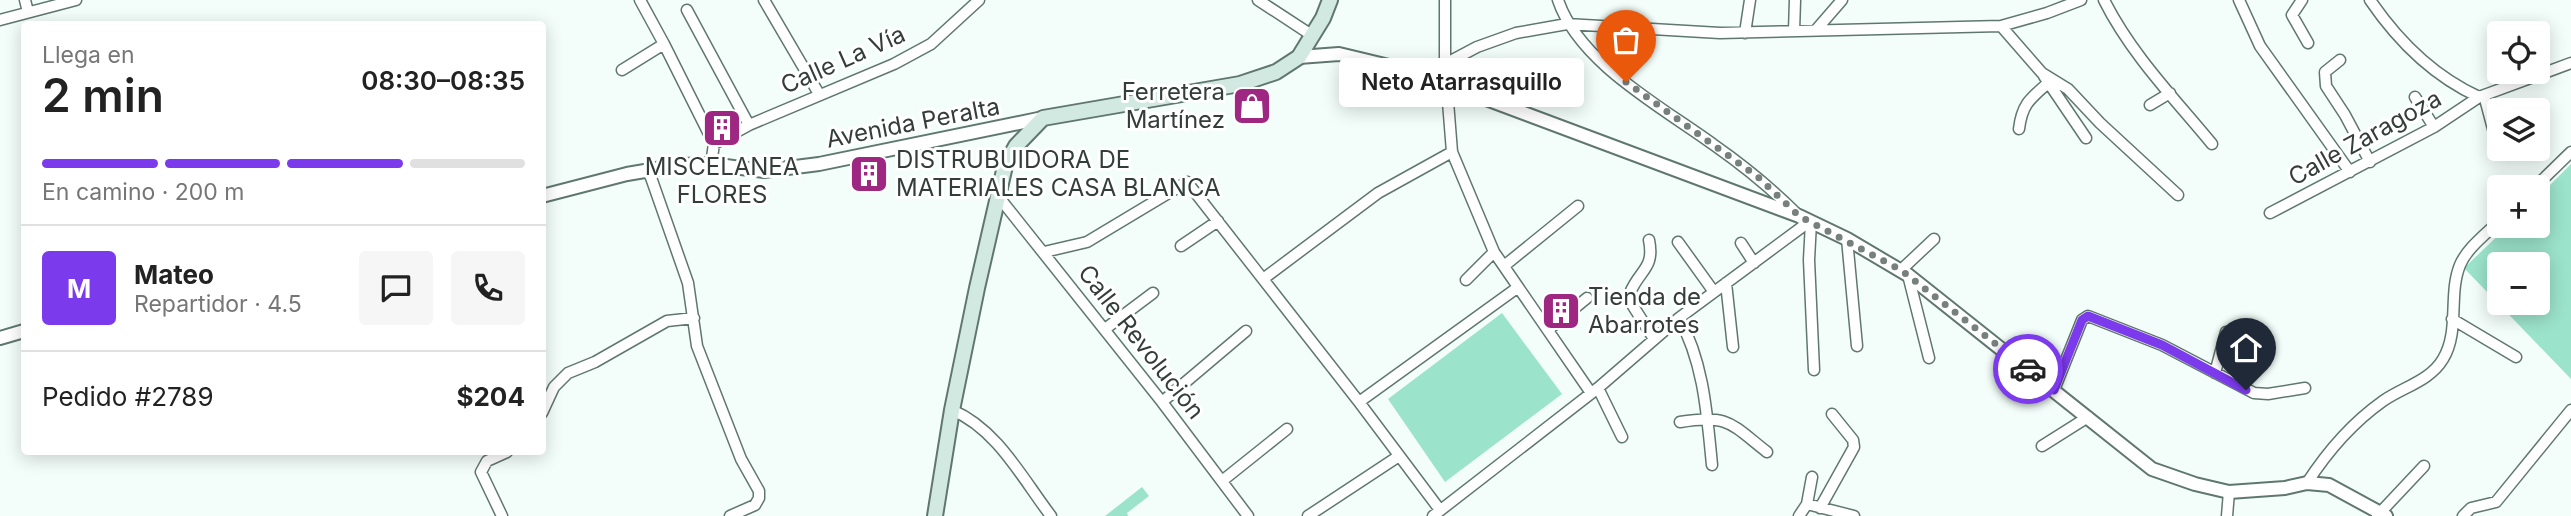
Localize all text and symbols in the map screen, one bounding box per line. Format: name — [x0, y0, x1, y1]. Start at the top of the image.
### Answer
pin — [1596, 10, 1656, 82]
street label: Calle La Vía — [776, 19, 909, 100]
icon: bag — [1607, 21, 1645, 59]
map controls — [2487, 21, 2550, 315]
button: locate — [2487, 21, 2550, 84]
text: Llega en — [42, 41, 134, 69]
callout: Neto Atarrasquillo — [1339, 57, 1584, 106]
text: 08:30–08:35 — [361, 65, 525, 96]
text: 2 min — [42, 67, 164, 123]
text: Neto Atarrasquillo — [1361, 68, 1562, 96]
place label: Ferretera Martínez — [1122, 77, 1225, 134]
street label: Calle Zaragoza — [2283, 84, 2446, 191]
shop icon: Ferretera Martínez — [1231, 85, 1273, 127]
street label: Avenida Peralta — [824, 91, 1002, 154]
button: layers — [2487, 98, 2550, 161]
building icon: MISCELANEA FLORES — [701, 107, 743, 149]
place label: DISTRUBUIDORA DE MATERIALES CASA BLANCA — [896, 145, 1221, 202]
place label: MISCELANEA FLORES — [645, 152, 799, 209]
building icon: DISTRUBUIDORA DE MATERIALES CASA BLANCA — [848, 153, 890, 195]
button: + — [2487, 175, 2550, 238]
text: En camino · 200 m — [42, 178, 245, 206]
button: chat — [359, 251, 433, 325]
button: phone — [451, 251, 525, 325]
button: − — [2487, 252, 2550, 315]
text: Mateo — [134, 259, 214, 290]
street label: Calle Revolución — [1072, 259, 1211, 424]
text: M — [67, 273, 91, 304]
place label: Tienda de Abarrotes — [1588, 282, 1701, 339]
text: Repartidor · 4.5 — [134, 290, 302, 318]
building icon: Tienda de Abarrotes — [1540, 290, 1582, 332]
pin — [2216, 318, 2276, 390]
icon: home — [2227, 329, 2265, 367]
courier — [1993, 334, 2063, 404]
icon: car — [2009, 350, 2047, 388]
text: Pedido #2789 — [42, 381, 214, 412]
text: $204 — [456, 381, 525, 412]

